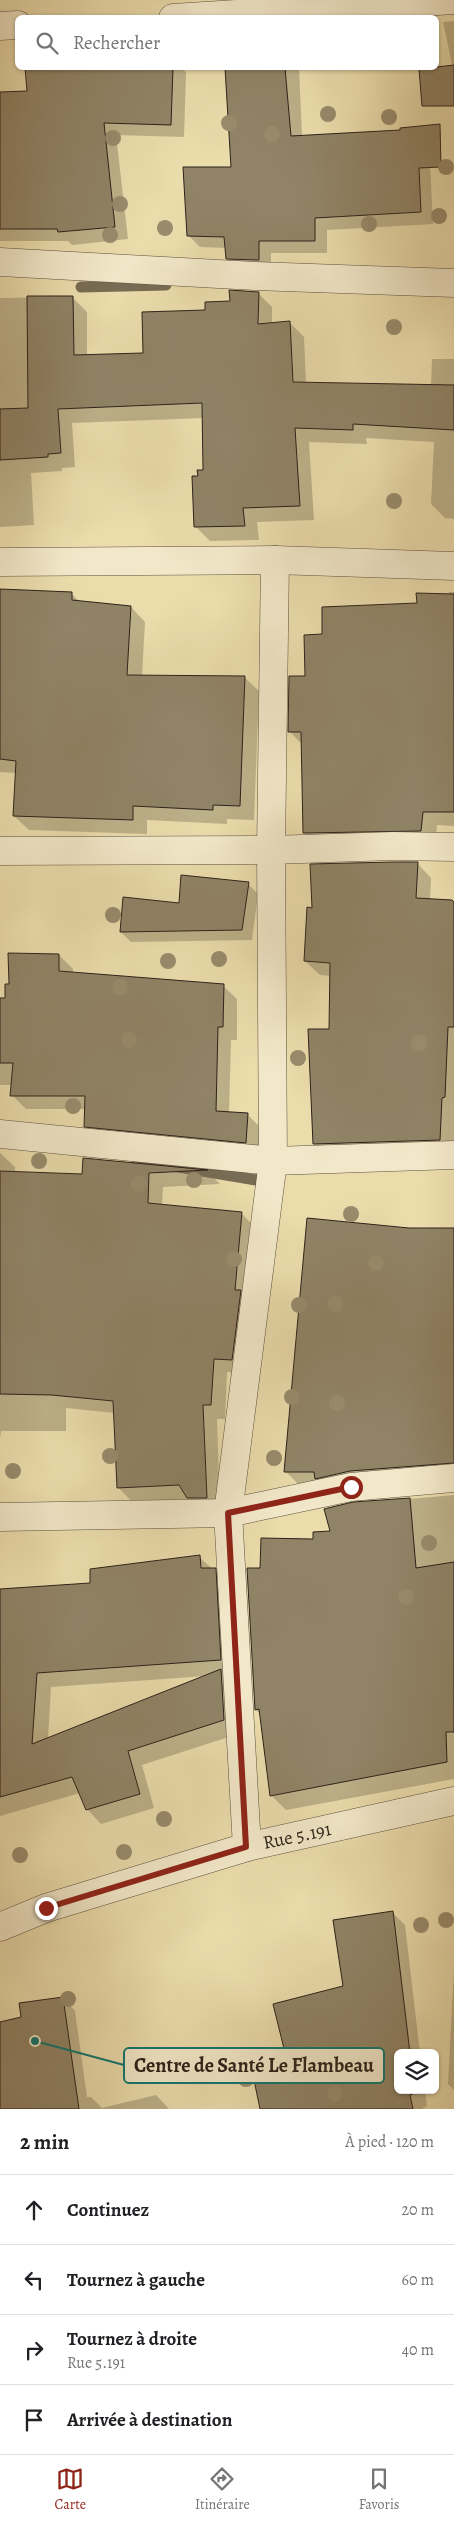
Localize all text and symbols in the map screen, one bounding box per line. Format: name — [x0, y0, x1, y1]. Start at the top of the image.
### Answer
search box — [15, 15, 439, 70]
icon: search — [33, 29, 61, 57]
text: Rechercher — [73, 30, 160, 56]
route start — [340, 1476, 363, 1499]
street label: Rue 5.191 — [260, 1816, 334, 1856]
route end — [35, 1897, 58, 1920]
callout: Centre de Santé Le Flambeau — [124, 2048, 384, 2083]
map controls — [394, 2049, 439, 2094]
button: layers — [394, 2049, 439, 2094]
text: Centre de Santé Le Flambeau — [134, 2052, 374, 2079]
text: 2 min — [20, 2128, 69, 2156]
text: À pied · 120 m — [345, 2131, 434, 2153]
icon: ahead — [20, 2196, 48, 2224]
text: Continuez — [67, 2197, 149, 2223]
text: 20 m — [401, 2199, 434, 2221]
icon: left — [20, 2266, 48, 2294]
text: Tournez à gauche — [67, 2267, 205, 2293]
text: 60 m — [402, 2269, 434, 2291]
text: Tournez à droite — [67, 2326, 197, 2352]
icon: right — [20, 2336, 48, 2364]
text: 40 m — [402, 2339, 434, 2361]
text: Rue 5.191 — [67, 2352, 125, 2374]
icon: arrive — [20, 2406, 48, 2434]
text: Arrivée à destination — [67, 2407, 232, 2433]
tab: Carte — [54, 2465, 86, 2514]
tab: Itinéraire — [195, 2465, 250, 2514]
tab: Favoris — [359, 2465, 399, 2514]

